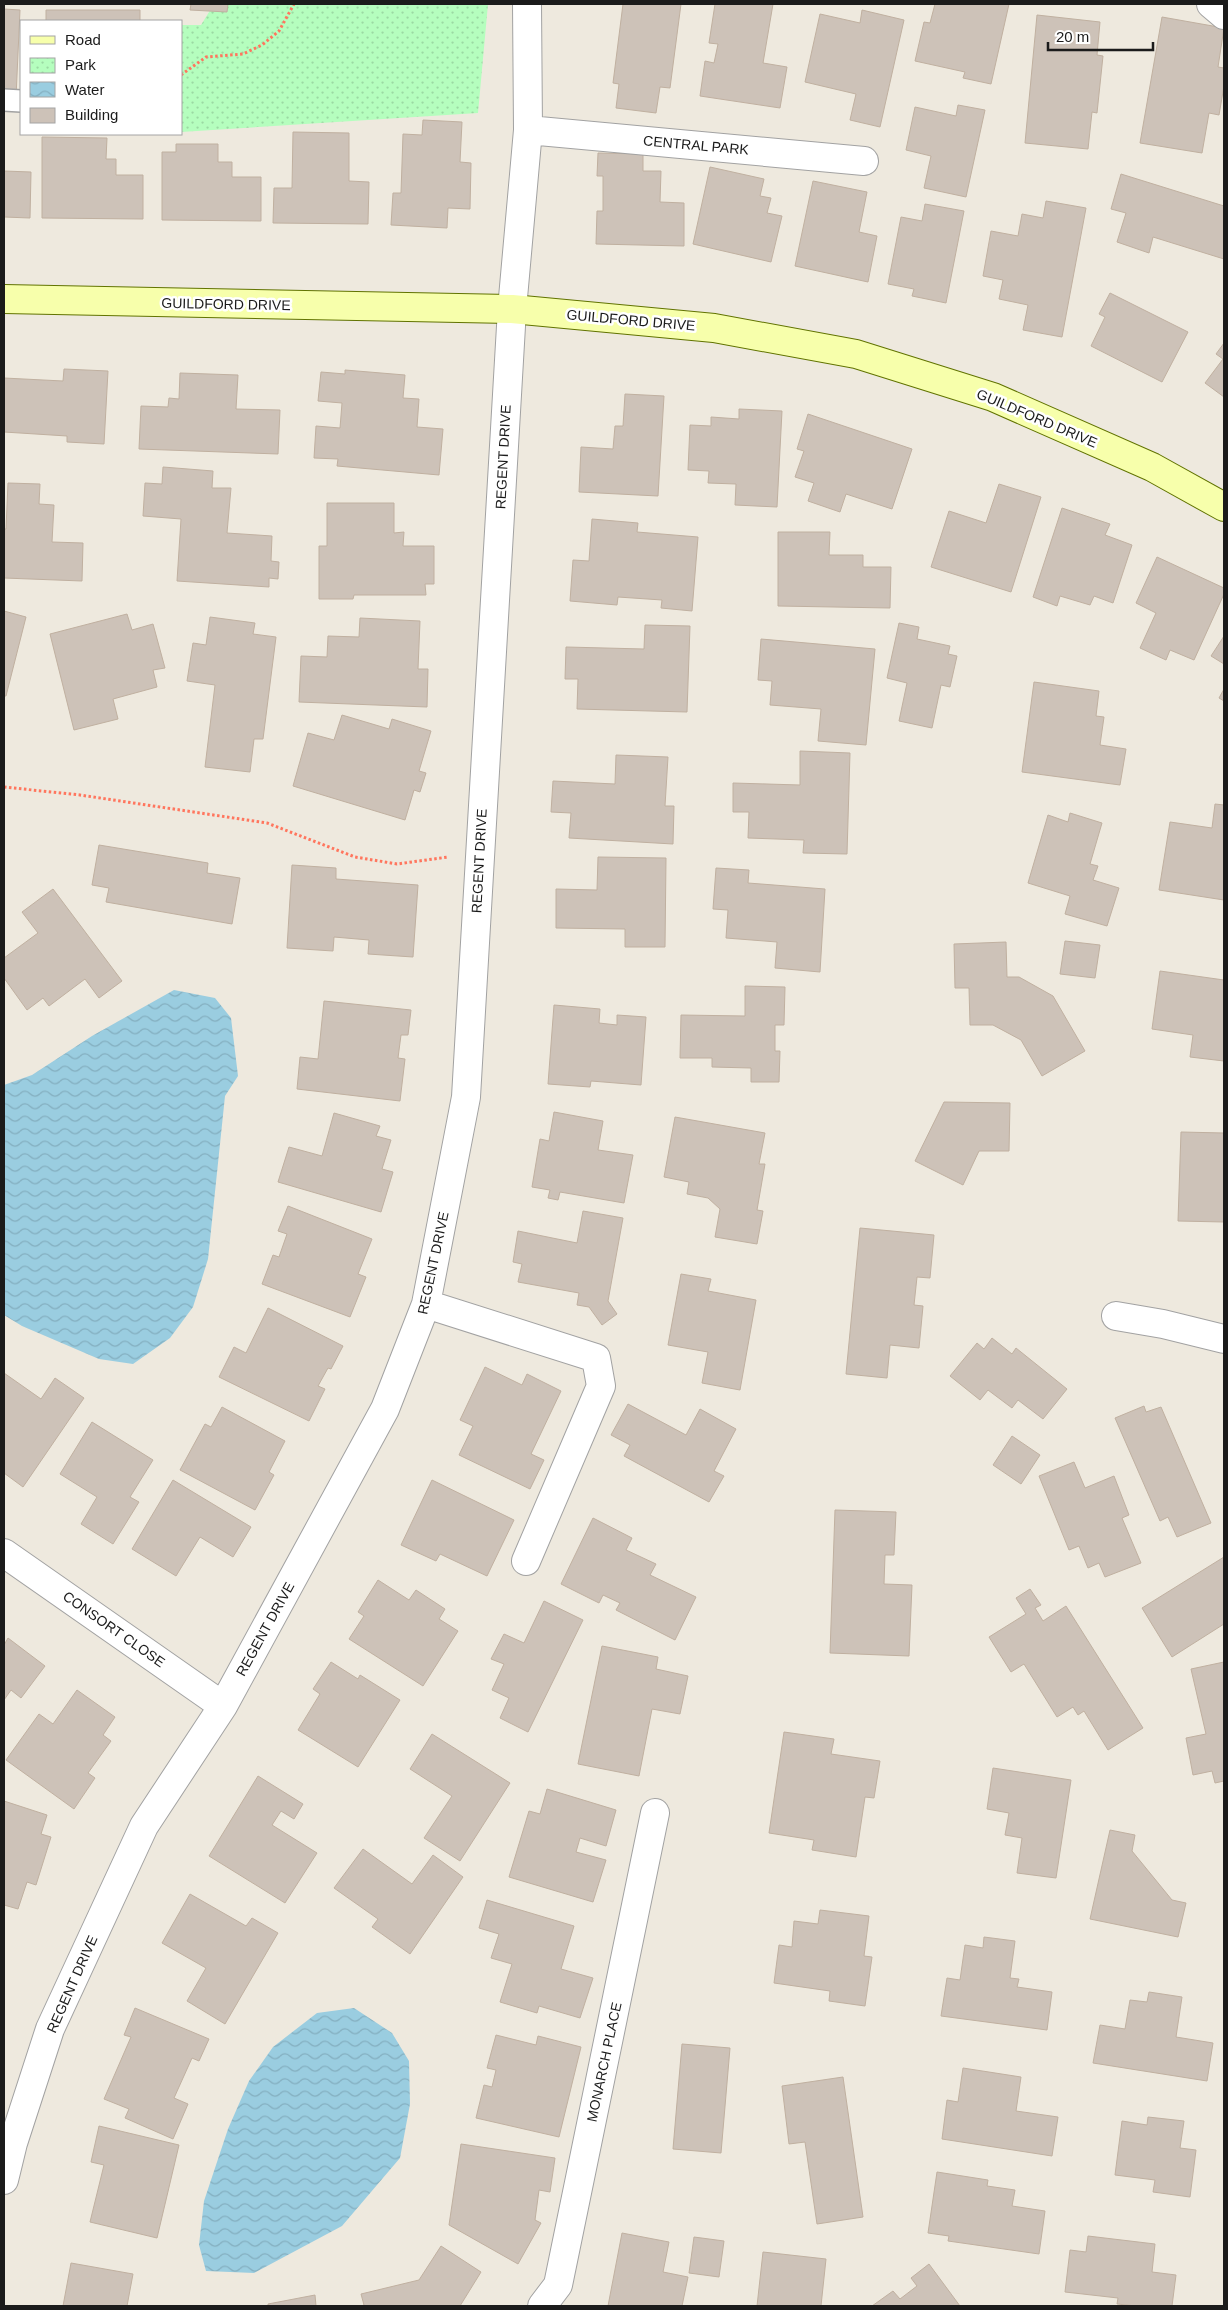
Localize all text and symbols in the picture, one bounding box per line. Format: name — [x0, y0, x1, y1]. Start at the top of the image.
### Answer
legend — [20, 20, 182, 135]
scale bar — [1048, 20, 1153, 52]
text: 20 m — [1056, 28, 1089, 45]
text: Road — [65, 31, 101, 48]
text: Park — [65, 56, 96, 73]
text: Water — [65, 81, 104, 98]
text: Building — [65, 106, 118, 123]
street label: CENTRAL PARK — [643, 132, 750, 158]
street label: GUILDFORD DRIVE — [161, 295, 291, 313]
street label: GUILDFORD DRIVE — [566, 306, 696, 334]
street label: GUILDFORD DRIVE — [974, 385, 1100, 451]
street label: REGENT DRIVE — [492, 404, 514, 510]
street label: REGENT DRIVE — [468, 808, 490, 914]
street label: REGENT DRIVE — [414, 1210, 452, 1316]
street label: REGENT DRIVE — [233, 1579, 297, 1679]
street label: CONSORT CLOSE — [60, 1588, 168, 1670]
street label: REGENT DRIVE — [43, 1933, 101, 2035]
street label: MONARCH PLACE — [583, 2001, 625, 2123]

